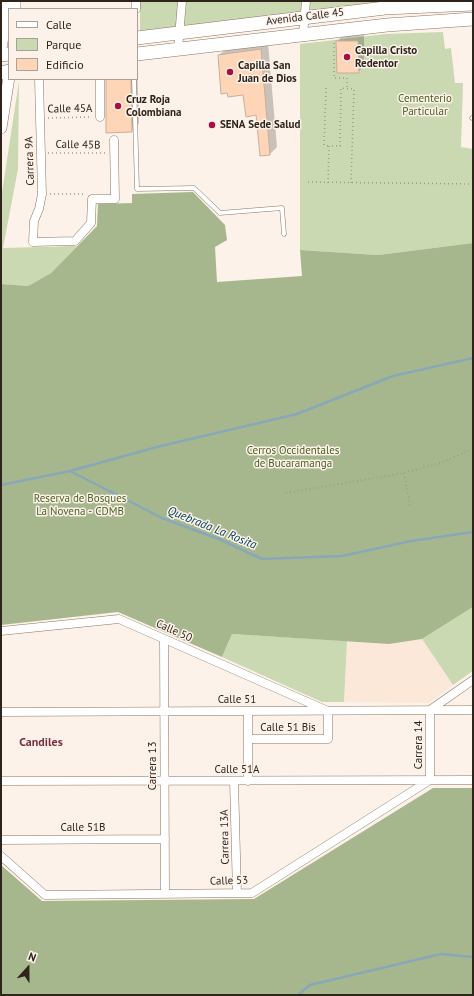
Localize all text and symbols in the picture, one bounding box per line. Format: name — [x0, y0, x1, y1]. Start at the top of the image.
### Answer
street label: Avenida Calle 45 — [265, 6, 345, 28]
legend — [8, 8, 138, 80]
text: Calle — [46, 17, 72, 32]
text: Parque — [46, 37, 81, 52]
place label: Capilla Cristo Redentor — [355, 44, 417, 70]
marker: Capilla Cristo Redentor — [342, 52, 352, 62]
text: Edificio — [46, 57, 84, 72]
place label: Capilla San Juan de Dios — [238, 59, 297, 85]
marker: Capilla San Juan de Dios — [225, 67, 235, 77]
park label: Cementerio Particular — [398, 92, 452, 118]
place label: Cruz Roja Colombiana — [126, 93, 181, 119]
marker: Cruz Roja Colombiana — [113, 101, 123, 111]
street label: Calle 45A — [47, 102, 93, 116]
place label: SENA Sede Salud — [220, 118, 300, 132]
marker: SENA Sede Salud — [207, 120, 217, 130]
street label: Carrera 9A — [23, 136, 37, 186]
street label: Calle 45B — [55, 138, 101, 152]
park label: Cerros Occidentales de Bucaramanga — [247, 444, 339, 470]
park label: Reserva de Bosques La Novena - CDMB — [34, 492, 126, 518]
water label: Quebrada La Rosita — [165, 504, 259, 552]
street label: Calle 50 — [154, 617, 194, 645]
street label: Calle 51 — [218, 693, 256, 707]
street label: Calle 51 Bis — [260, 721, 316, 735]
street label: Carrera 14 — [412, 721, 426, 769]
district label: Candiles — [19, 736, 63, 750]
street label: Carrera 13 — [146, 742, 160, 790]
street label: Calle 51A — [215, 763, 259, 777]
street label: Carrera 13A — [218, 809, 232, 865]
street label: Calle 51B — [61, 821, 105, 835]
street label: Calle 53 — [210, 874, 248, 888]
north arrow — [8, 948, 48, 988]
text: N — [26, 949, 38, 965]

